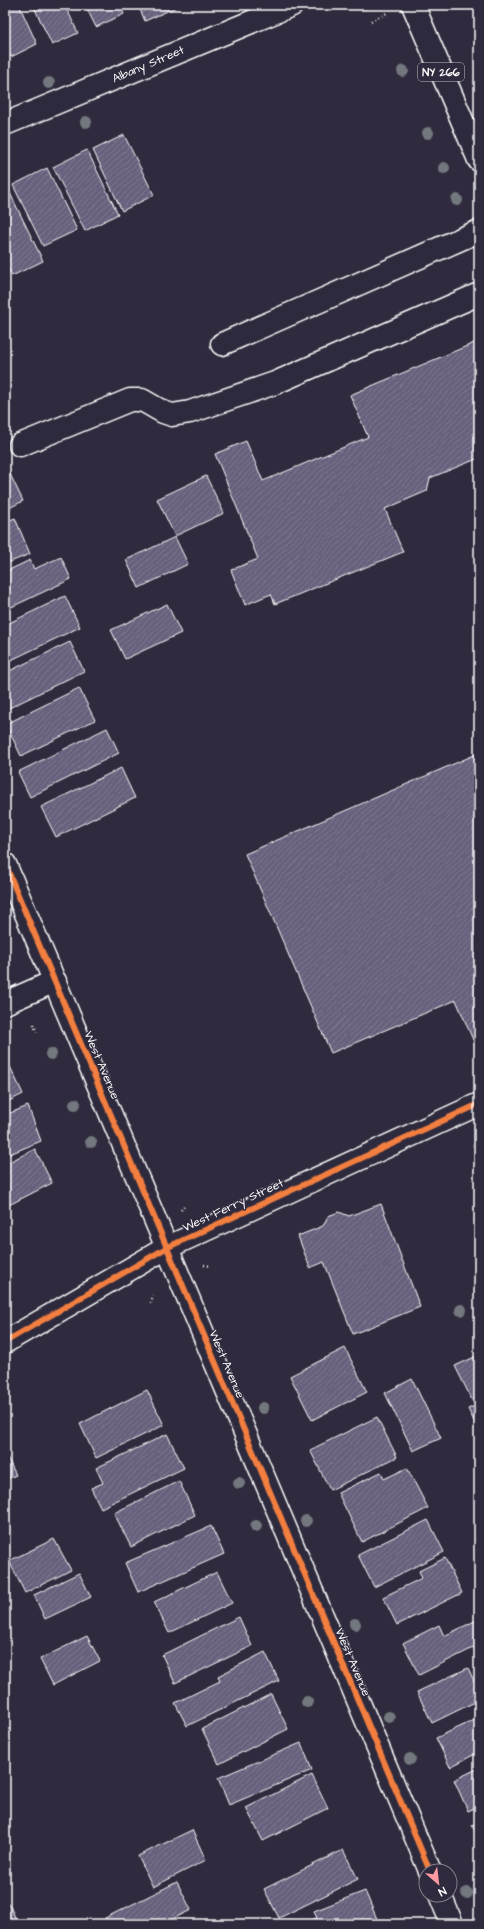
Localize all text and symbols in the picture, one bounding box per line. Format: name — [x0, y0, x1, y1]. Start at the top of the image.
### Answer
street label: Albany Street — [110, 42, 187, 88]
road number: NY 266 — [418, 63, 464, 81]
street label: West Avenue — [80, 1029, 124, 1102]
street label: West Ferry Street — [180, 1174, 287, 1237]
street label: West Avenue — [205, 1328, 249, 1401]
street label: West Avenue — [331, 1626, 375, 1699]
north arrow — [418, 1863, 458, 1903]
text: N — [436, 1883, 449, 1900]

